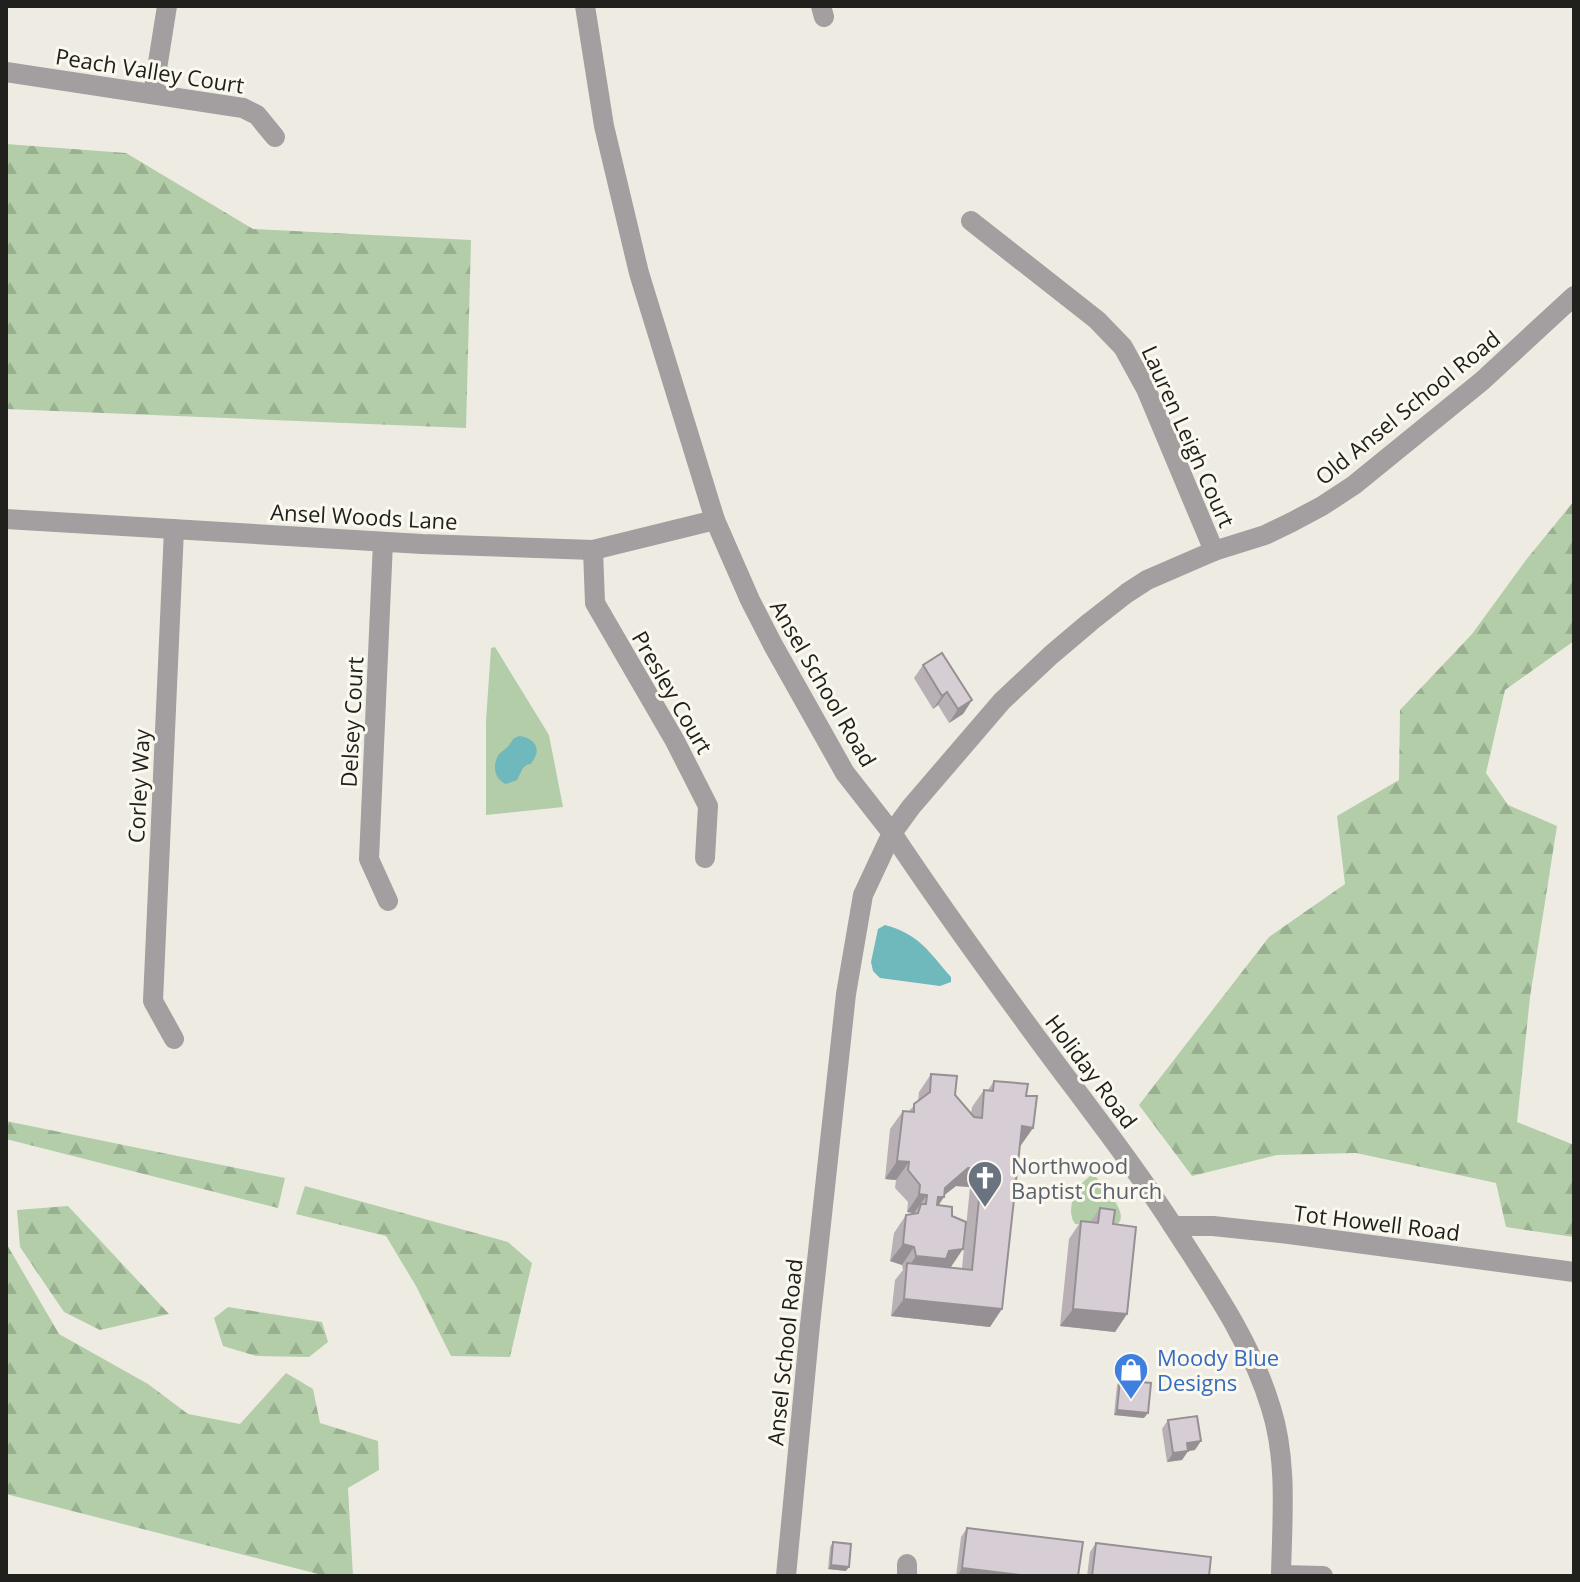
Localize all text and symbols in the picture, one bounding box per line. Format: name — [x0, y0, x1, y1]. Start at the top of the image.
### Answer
street label: Peach Valley Court — [54, 40, 247, 100]
street label: Old Ansel School Road — [1308, 323, 1506, 491]
street label: Lauren Leigh Court — [1135, 340, 1243, 532]
street label: Ansel Woods Lane — [270, 496, 458, 536]
street label: Ansel School Road — [764, 594, 884, 772]
street label: Presley Court — [626, 625, 720, 759]
street label: Delsey Court — [333, 656, 369, 788]
street label: Corley Way — [120, 727, 156, 844]
street label: Holiday Road — [1039, 1008, 1145, 1134]
place label: Northwood Baptist Church — [1011, 1150, 1162, 1205]
church icon: Northwood Baptist Church — [966, 1159, 1004, 1209]
street label: Tot Howell Road — [1292, 1197, 1462, 1247]
street label: Ansel School Road — [759, 1257, 809, 1447]
place label: Moody Blue Designs — [1157, 1342, 1279, 1397]
shop icon: Moody Blue Designs — [1112, 1351, 1150, 1401]

